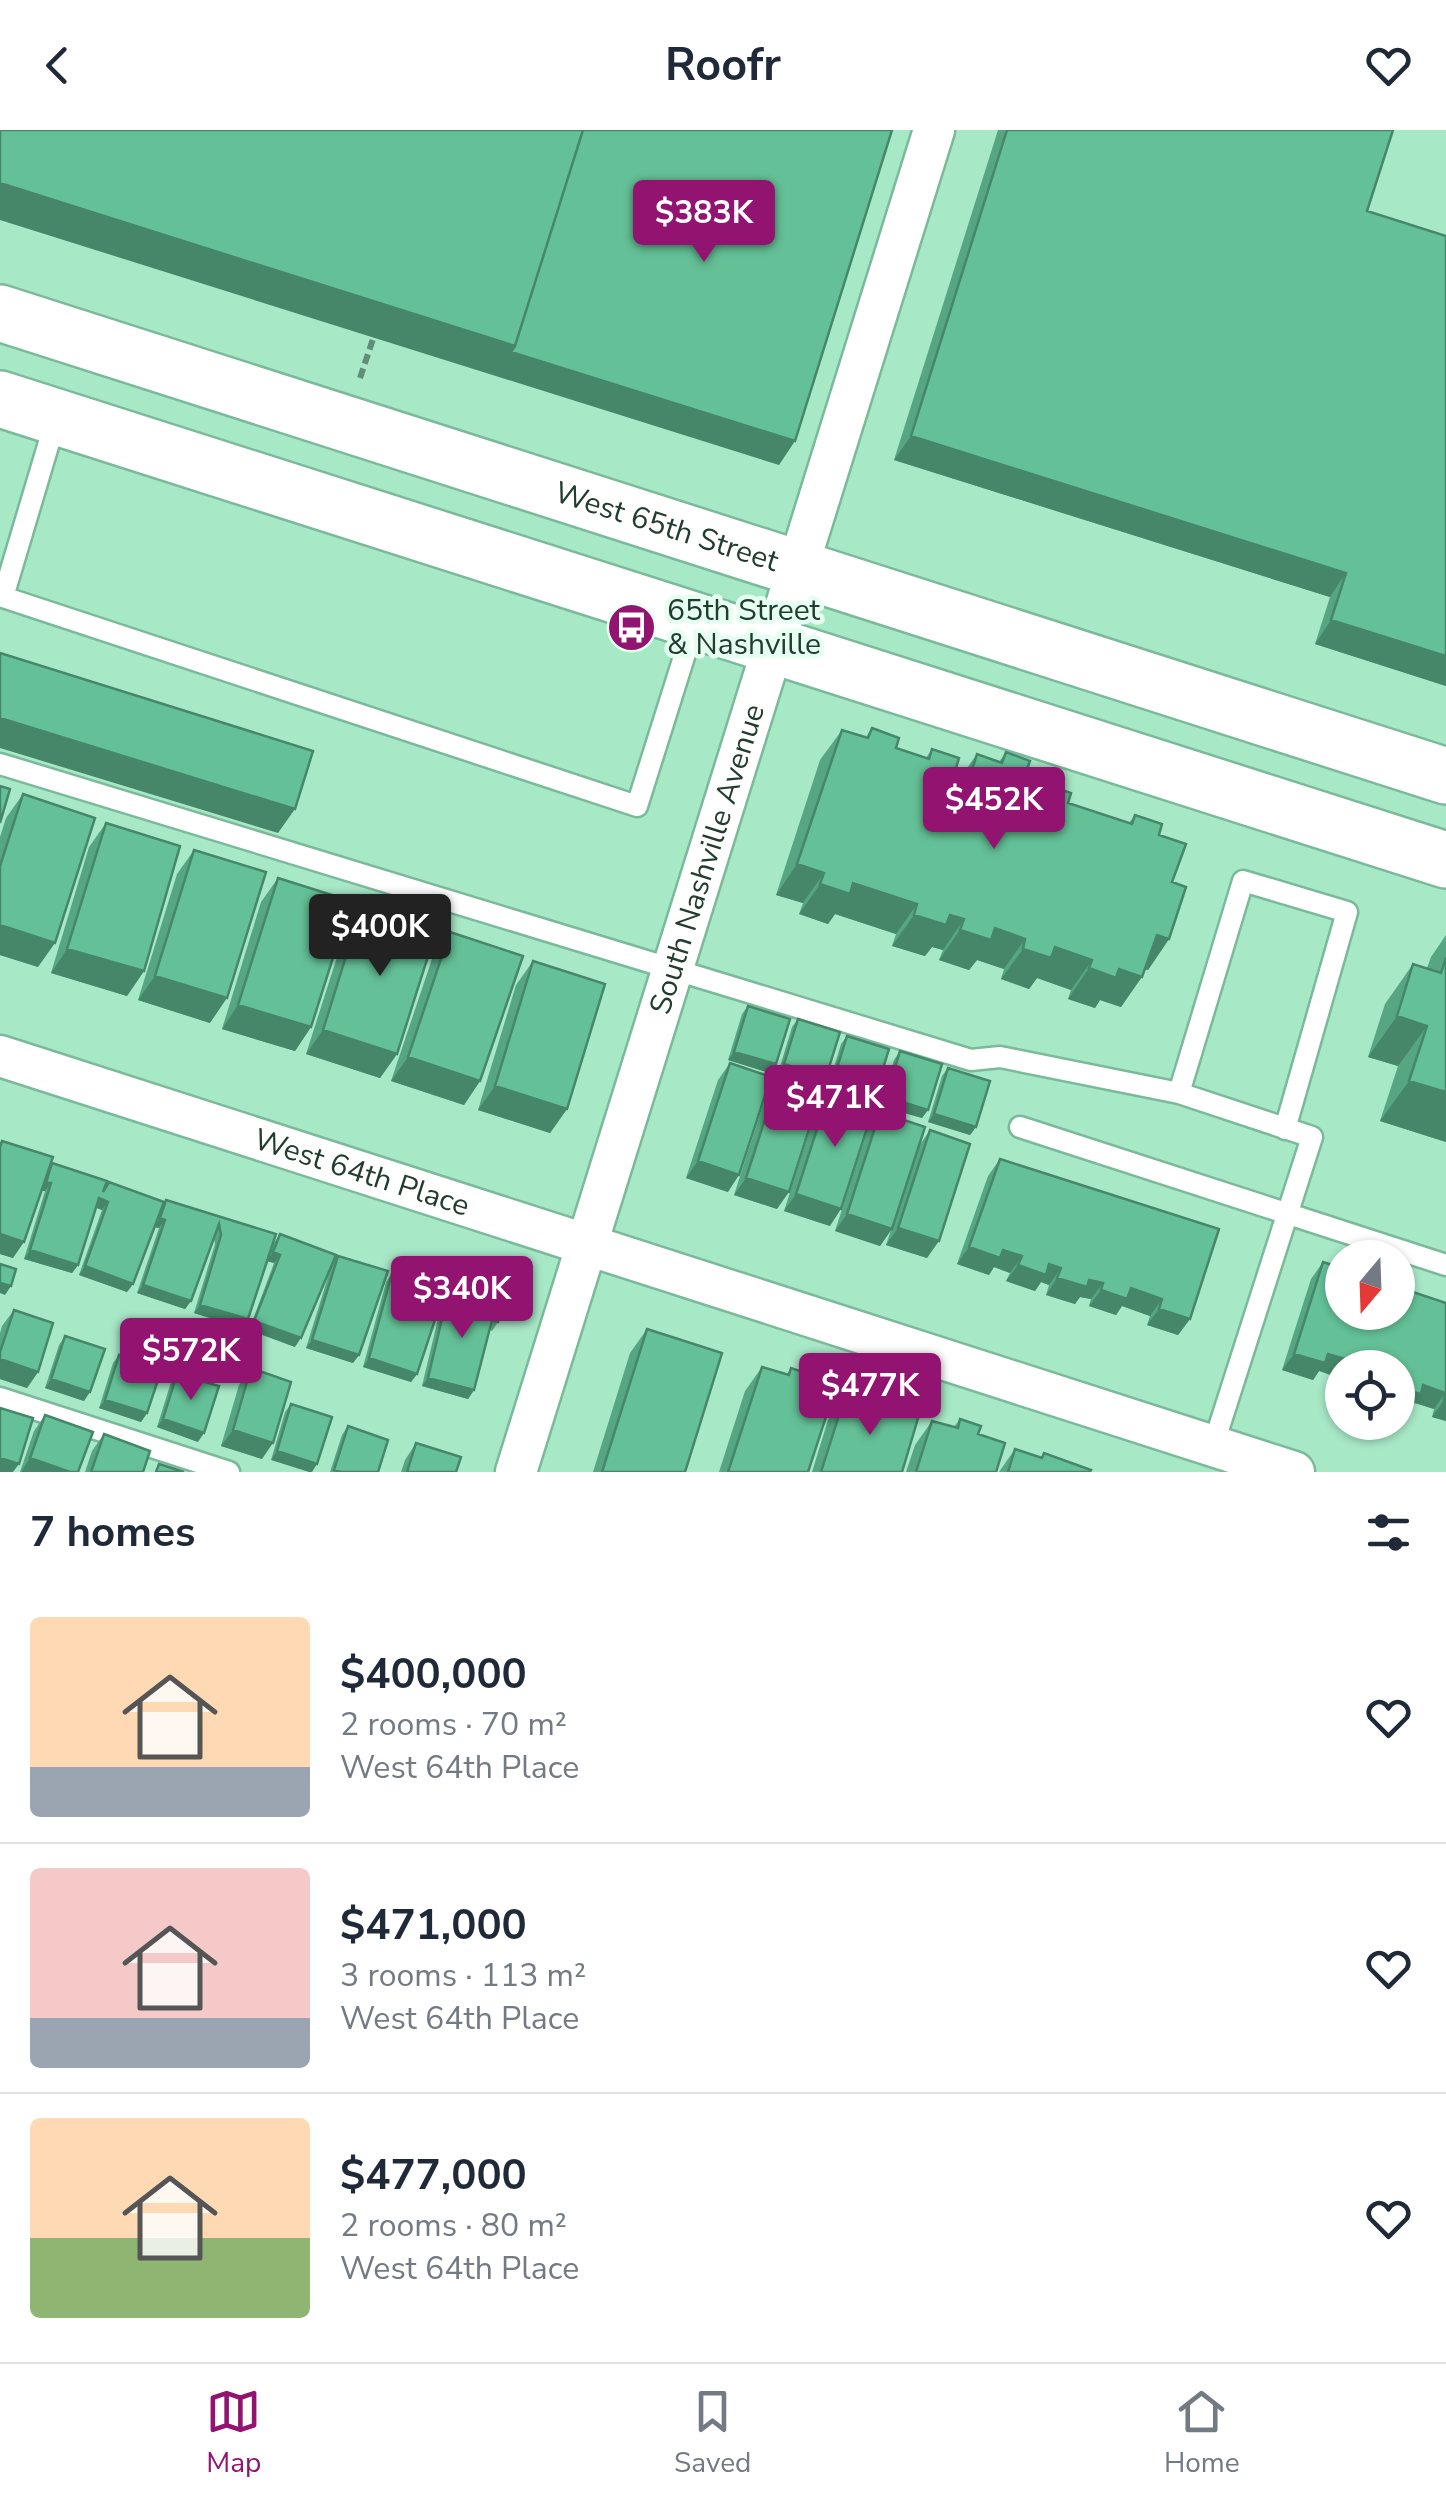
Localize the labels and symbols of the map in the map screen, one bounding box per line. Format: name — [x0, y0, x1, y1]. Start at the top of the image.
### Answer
pin: $383K — [634, 180, 774, 265]
street label: West 65th Street — [550, 471, 784, 582]
place label: 65th Street & Nashville — [667, 590, 821, 665]
bus stop icon: 65th Street & Nashville — [606, 601, 658, 653]
street label: South Nashville Avenue — [639, 699, 774, 1019]
pin: $452K — [924, 767, 1064, 852]
pin: $400K — [310, 894, 450, 979]
pin: $471K — [765, 1065, 905, 1150]
street label: West 64th Place — [249, 1118, 475, 1226]
north arrow — [1325, 1240, 1415, 1330]
pin: $340K — [392, 1256, 532, 1341]
pin: $572K — [121, 1318, 261, 1403]
pin: $477K — [800, 1353, 940, 1438]

